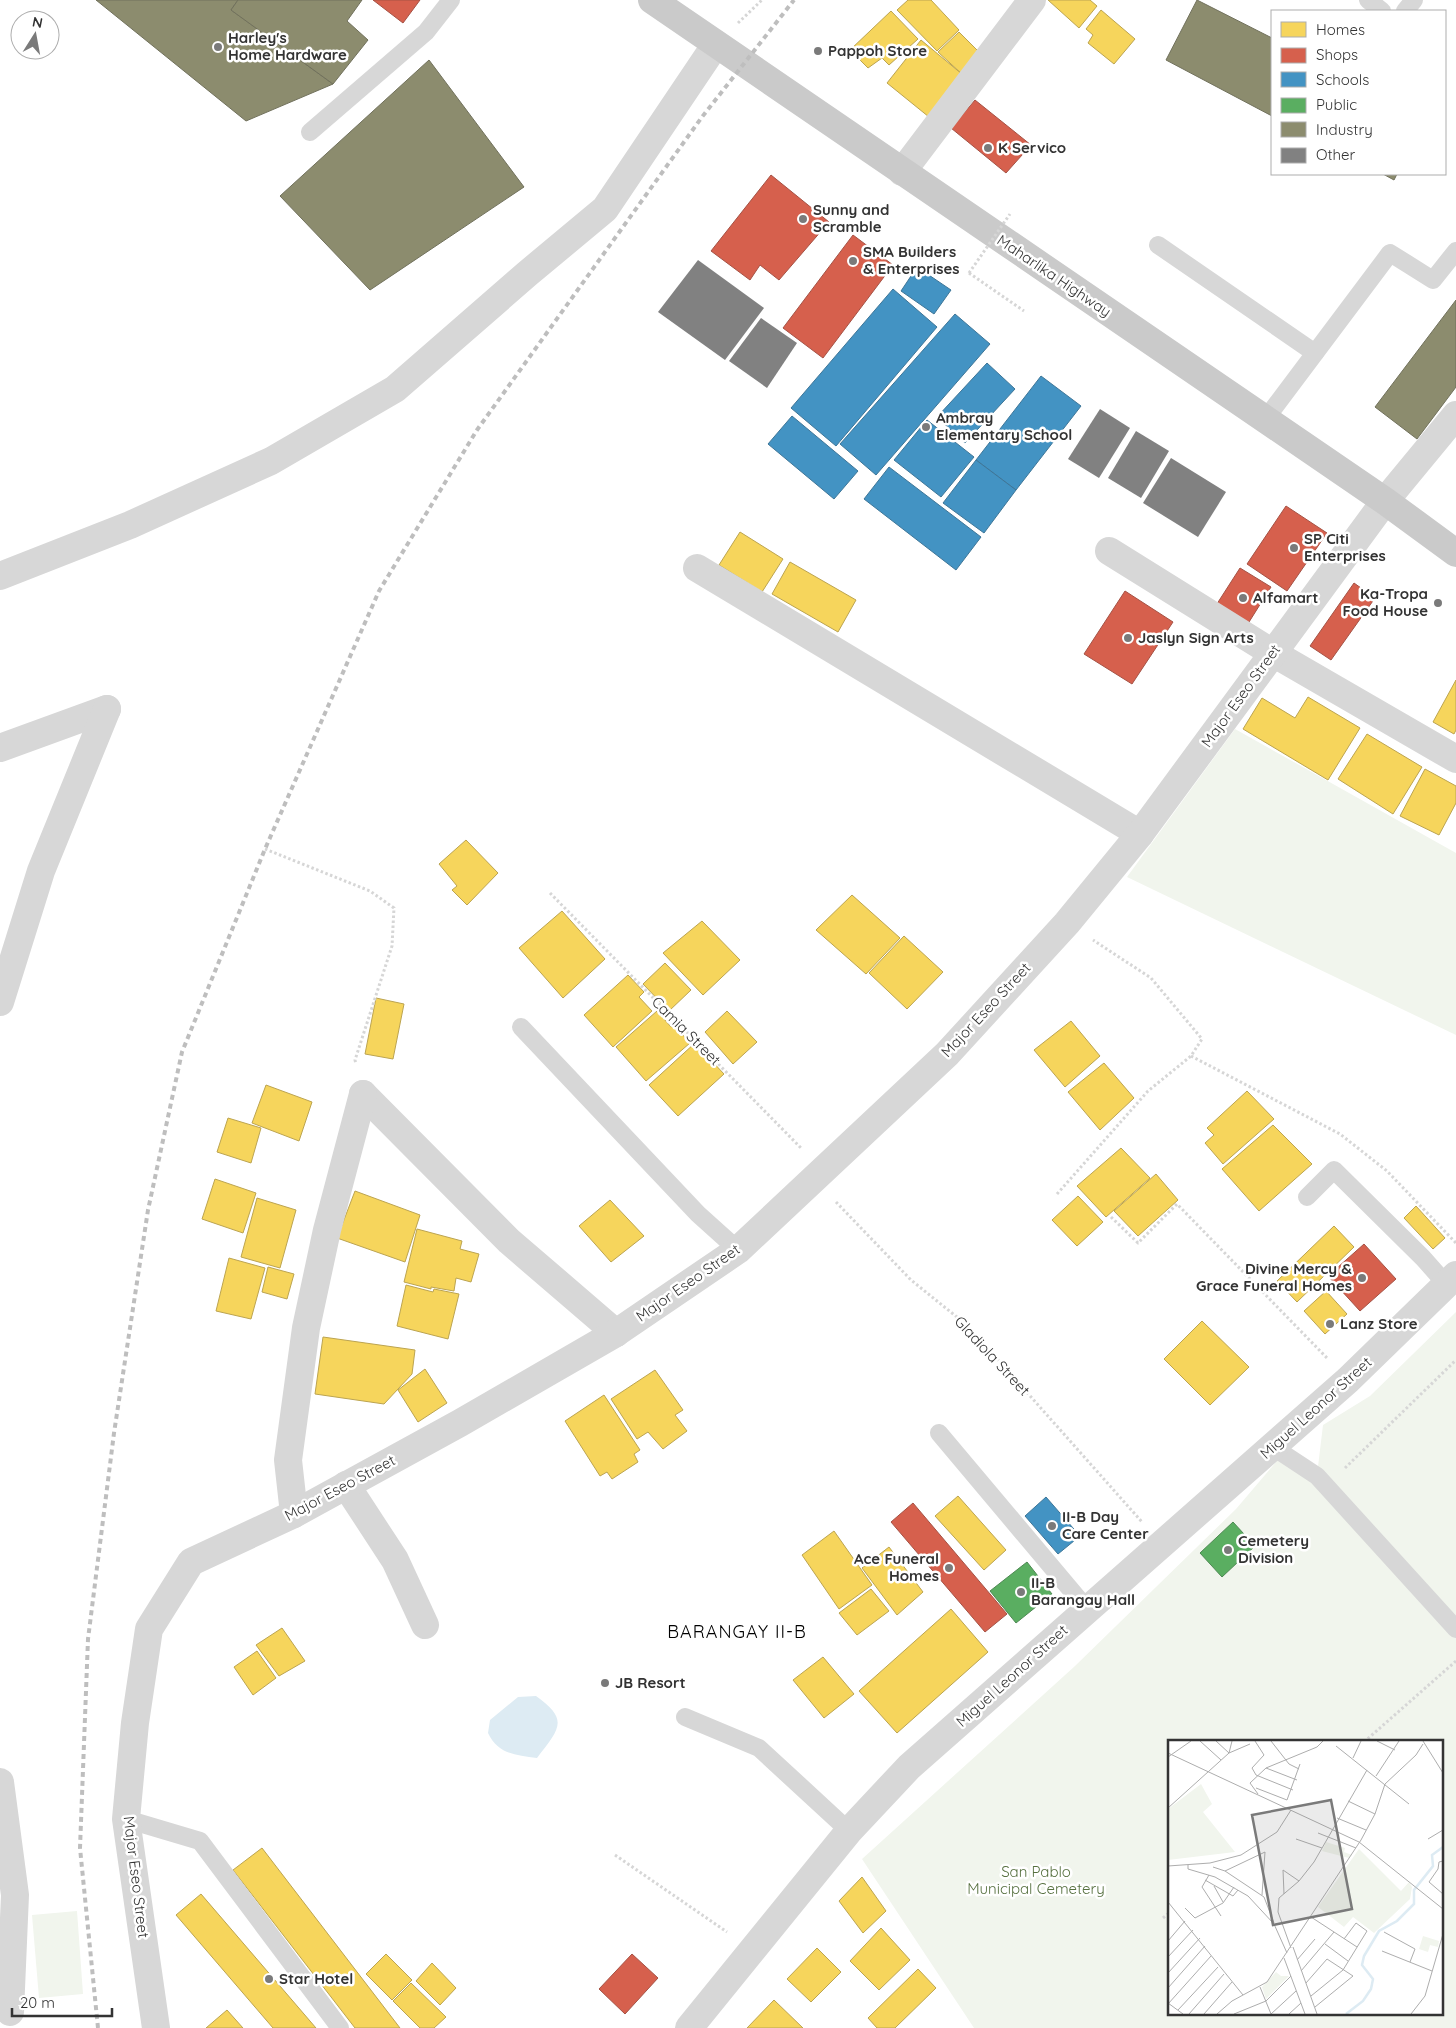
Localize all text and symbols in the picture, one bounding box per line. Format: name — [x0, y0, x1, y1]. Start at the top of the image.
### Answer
north arrow — [10, 10, 60, 60]
legend — [1271, 10, 1446, 175]
text: N — [31, 12, 44, 32]
text: Homes — [1316, 20, 1365, 39]
place label: Harley's Home Hardware — [228, 28, 347, 64]
marker: Harley's Home Hardware — [212, 41, 224, 53]
place label: Pappoh Store — [828, 41, 927, 60]
marker: Pappoh Store — [812, 45, 824, 57]
text: Shops — [1316, 45, 1358, 64]
text: Schools — [1316, 70, 1369, 89]
text: Public — [1316, 95, 1357, 114]
text: Industry — [1316, 120, 1373, 139]
place label: K Servico — [998, 138, 1066, 157]
marker: K Servico — [982, 142, 994, 154]
text: Other — [1316, 145, 1356, 164]
place label: Sunny and Scramble — [813, 200, 889, 236]
marker: Sunny and Scramble — [797, 213, 809, 225]
street label: Maharlika Highway — [994, 230, 1115, 321]
place label: SMA Builders & Enterprises — [863, 242, 960, 278]
marker: SMA Builders & Enterprises — [847, 255, 859, 267]
place label: Ambray Elementary School — [936, 408, 1072, 444]
marker: Ambray Elementary School — [920, 421, 932, 433]
place label: SP Citi Enterprises — [1304, 529, 1386, 565]
marker: SP Citi Enterprises — [1288, 542, 1300, 554]
place label: Ka-Tropa Food House — [1342, 584, 1428, 620]
place label: Alfamart — [1253, 588, 1319, 607]
marker: Alfamart — [1237, 592, 1249, 604]
marker: Ka-Tropa Food House — [1432, 597, 1444, 609]
place label: Jaslyn Sign Arts — [1138, 628, 1254, 647]
marker: Jaslyn Sign Arts — [1122, 632, 1134, 644]
street label: Major Eseo Street — [1197, 641, 1284, 751]
street label: Major Eseo Street — [937, 958, 1034, 1061]
street label: Camia Street — [648, 992, 725, 1069]
street label: Major Eseo Street — [632, 1240, 743, 1326]
place label: Divine Mercy & Grace Funeral Homes — [1196, 1259, 1352, 1295]
marker: Divine Mercy & Grace Funeral Homes — [1356, 1272, 1368, 1284]
street label: Gladiola Street — [951, 1312, 1034, 1399]
place label: Lanz Store — [1340, 1314, 1418, 1333]
marker: Lanz Store — [1324, 1318, 1336, 1330]
street label: Miguel Leonor Street — [1256, 1353, 1375, 1463]
street label: Major Eseo Street — [281, 1450, 398, 1525]
place label: II-B Day Care Center — [1062, 1507, 1149, 1543]
marker: II-B Day Care Center — [1046, 1520, 1058, 1532]
place label: Cemetery Division — [1238, 1531, 1309, 1567]
marker: Cemetery Division — [1222, 1544, 1234, 1556]
place label: Ace Funeral Homes — [854, 1549, 939, 1585]
marker: Ace Funeral Homes — [943, 1562, 955, 1574]
place label: II-B Barangay Hall — [1031, 1573, 1135, 1609]
marker: II-B Barangay Hall — [1015, 1586, 1027, 1598]
district label: BARANGAY II-B — [667, 1620, 807, 1643]
street label: Miguel Leonor Street — [952, 1621, 1071, 1731]
place label: JB Resort — [615, 1673, 686, 1692]
marker: JB Resort — [599, 1677, 611, 1689]
inset map — [1168, 1740, 1444, 2016]
street label: Major Eseo Street — [120, 1815, 153, 1939]
park label: San Pablo Municipal Cemetery — [967, 1862, 1105, 1898]
place label: Star Hotel — [279, 1969, 353, 1988]
marker: Star Hotel — [263, 1973, 275, 1985]
scale bar — [12, 1986, 112, 2018]
text: 20 m — [20, 1993, 55, 2012]

